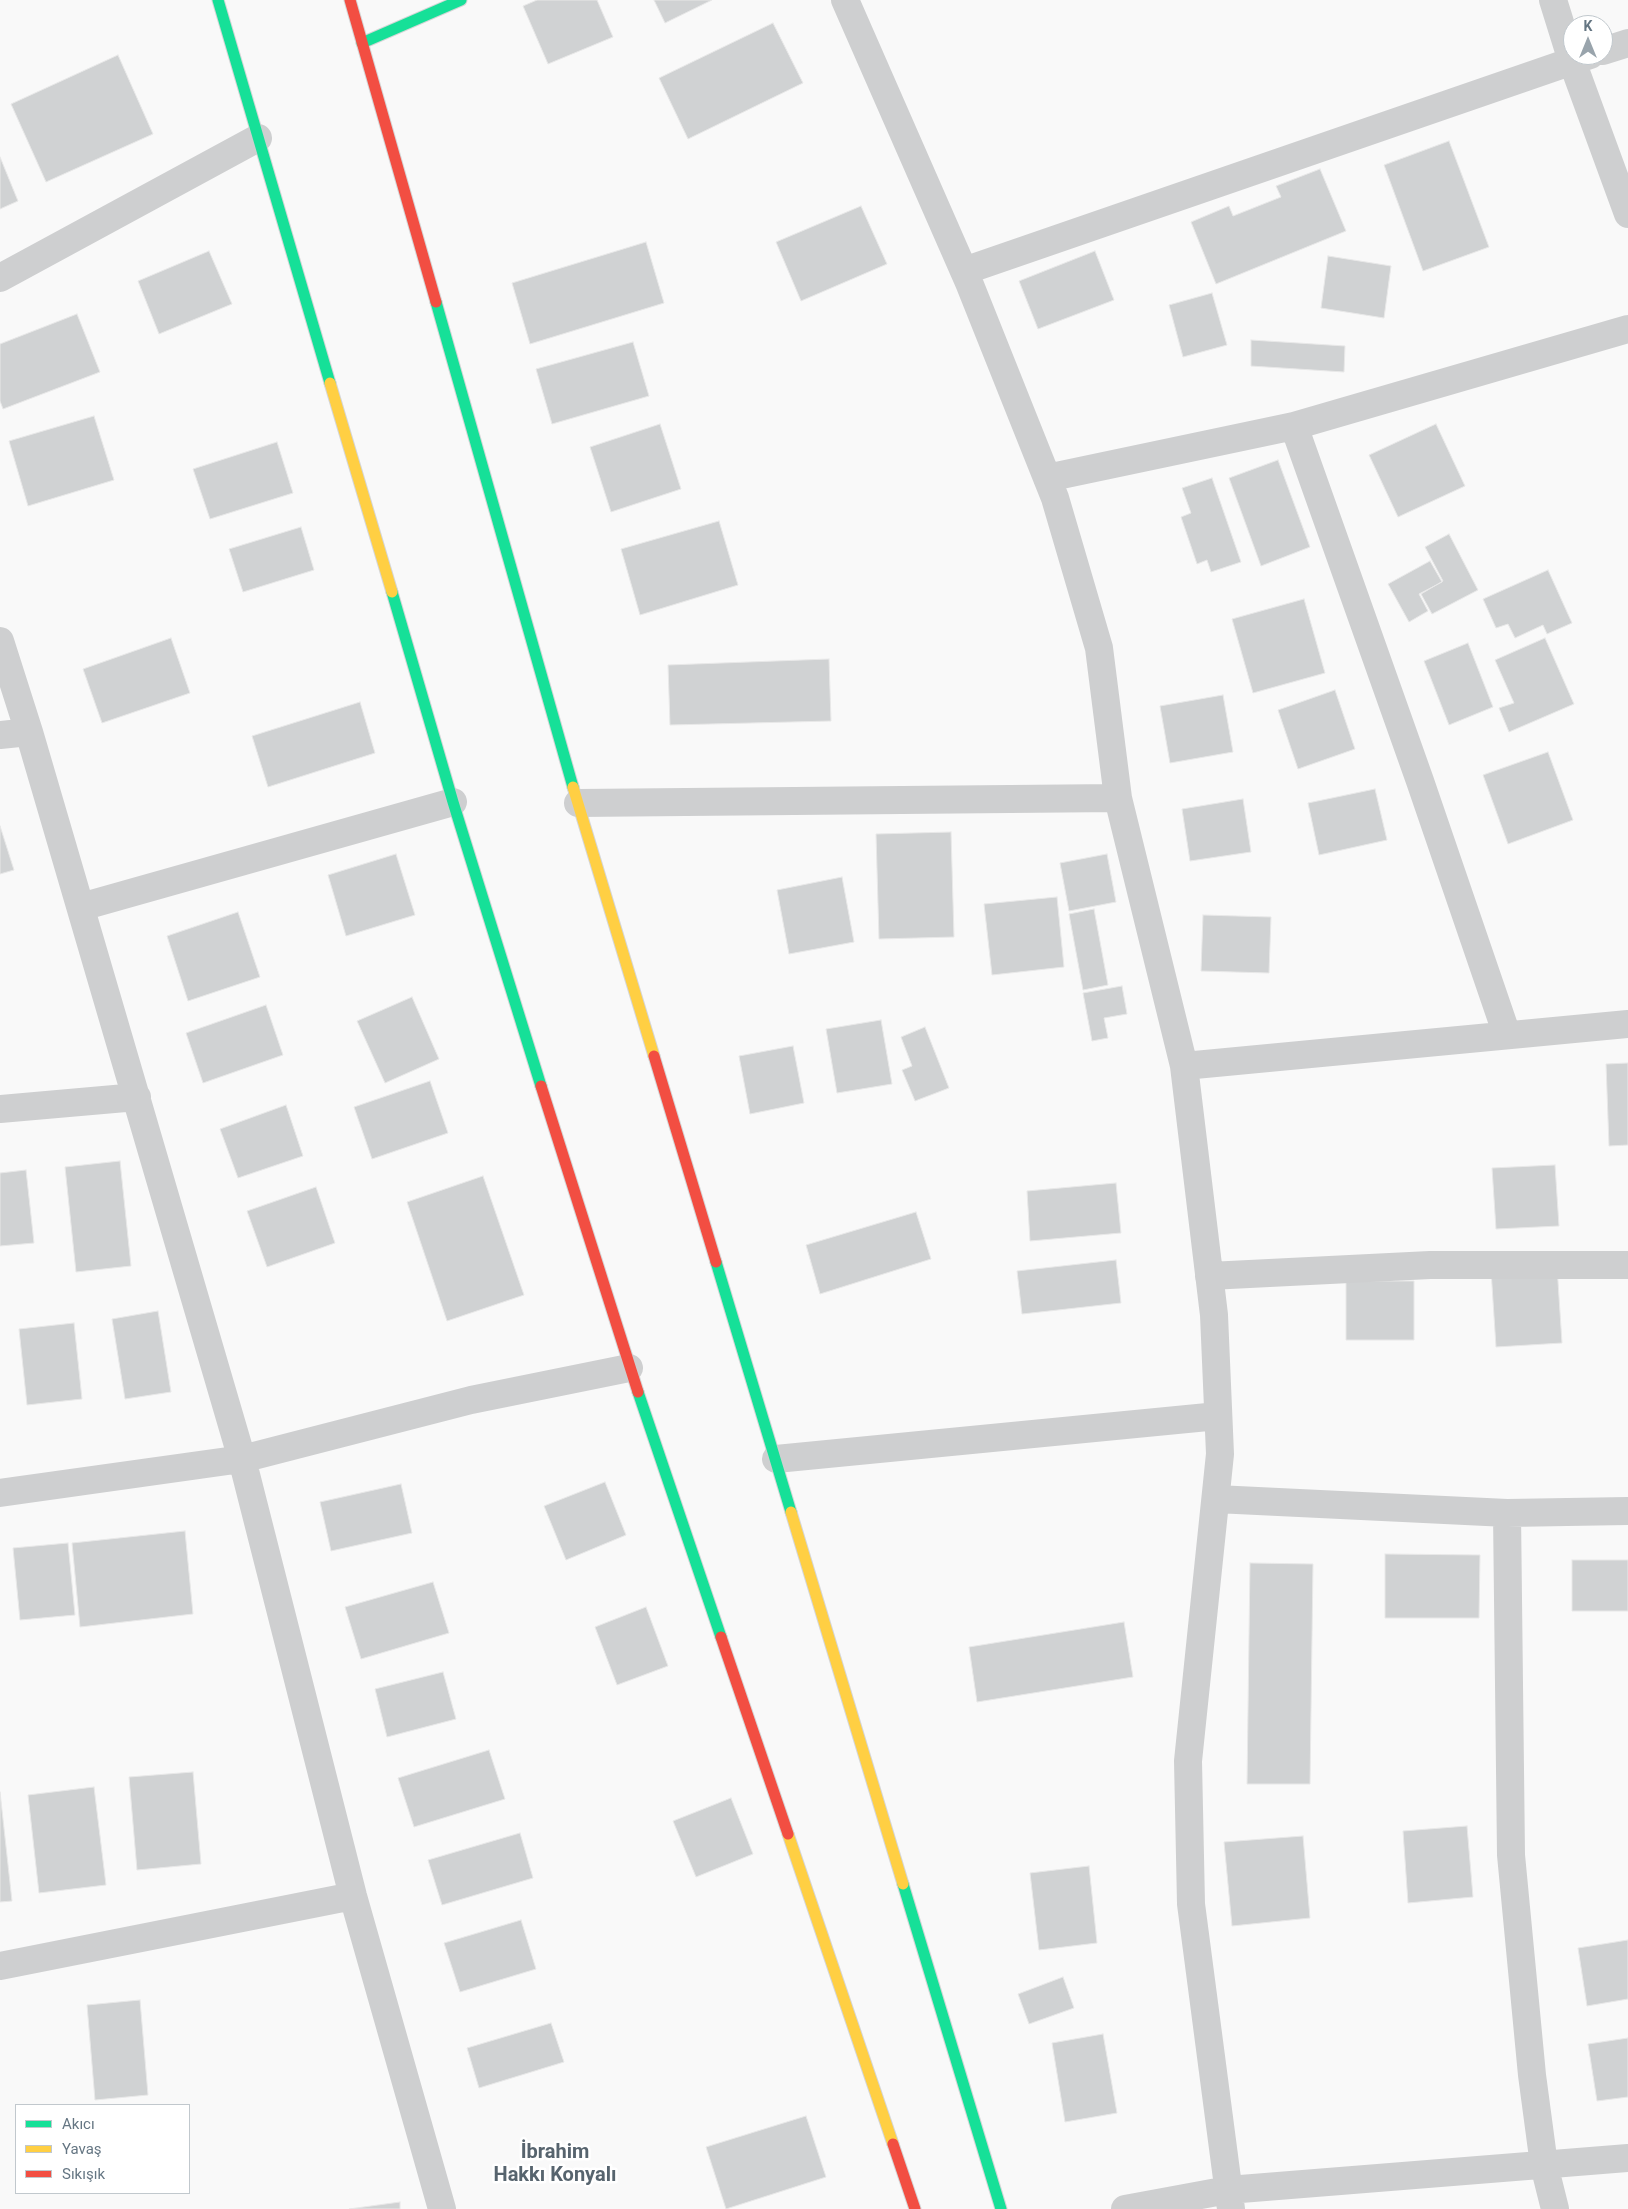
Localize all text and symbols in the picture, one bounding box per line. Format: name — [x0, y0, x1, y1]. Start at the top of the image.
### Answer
north arrow — [1563, 15, 1613, 65]
text: K — [1584, 18, 1592, 34]
legend — [15, 2104, 190, 2194]
text: Akıcı — [62, 2115, 95, 2133]
text: Yavaş — [62, 2140, 102, 2158]
district label: İbrahim Hakkı Konyalı — [494, 2141, 616, 2188]
text: Sıkışık — [62, 2165, 105, 2183]

